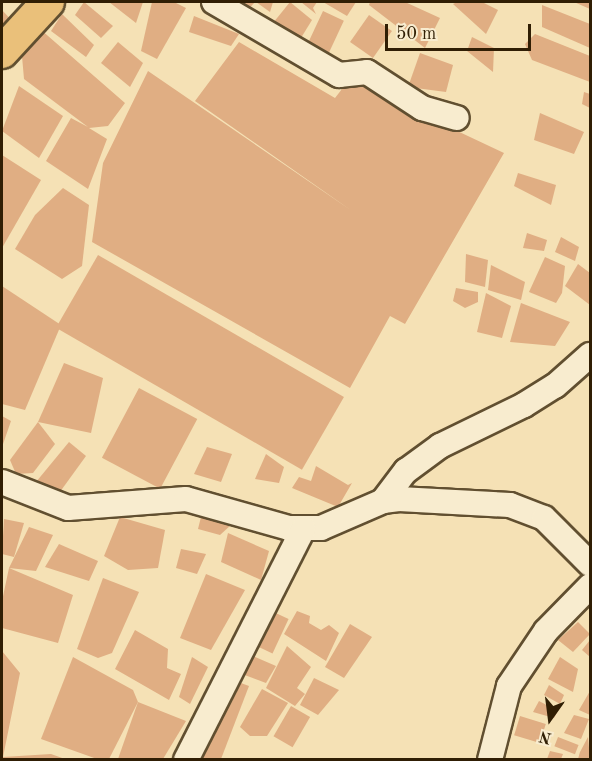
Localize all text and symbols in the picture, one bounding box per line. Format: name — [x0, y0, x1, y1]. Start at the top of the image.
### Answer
scale bar — [388, 12, 534, 50]
text: 50 m — [396, 25, 436, 43]
north arrow — [520, 689, 580, 749]
text: N — [538, 727, 554, 746]

